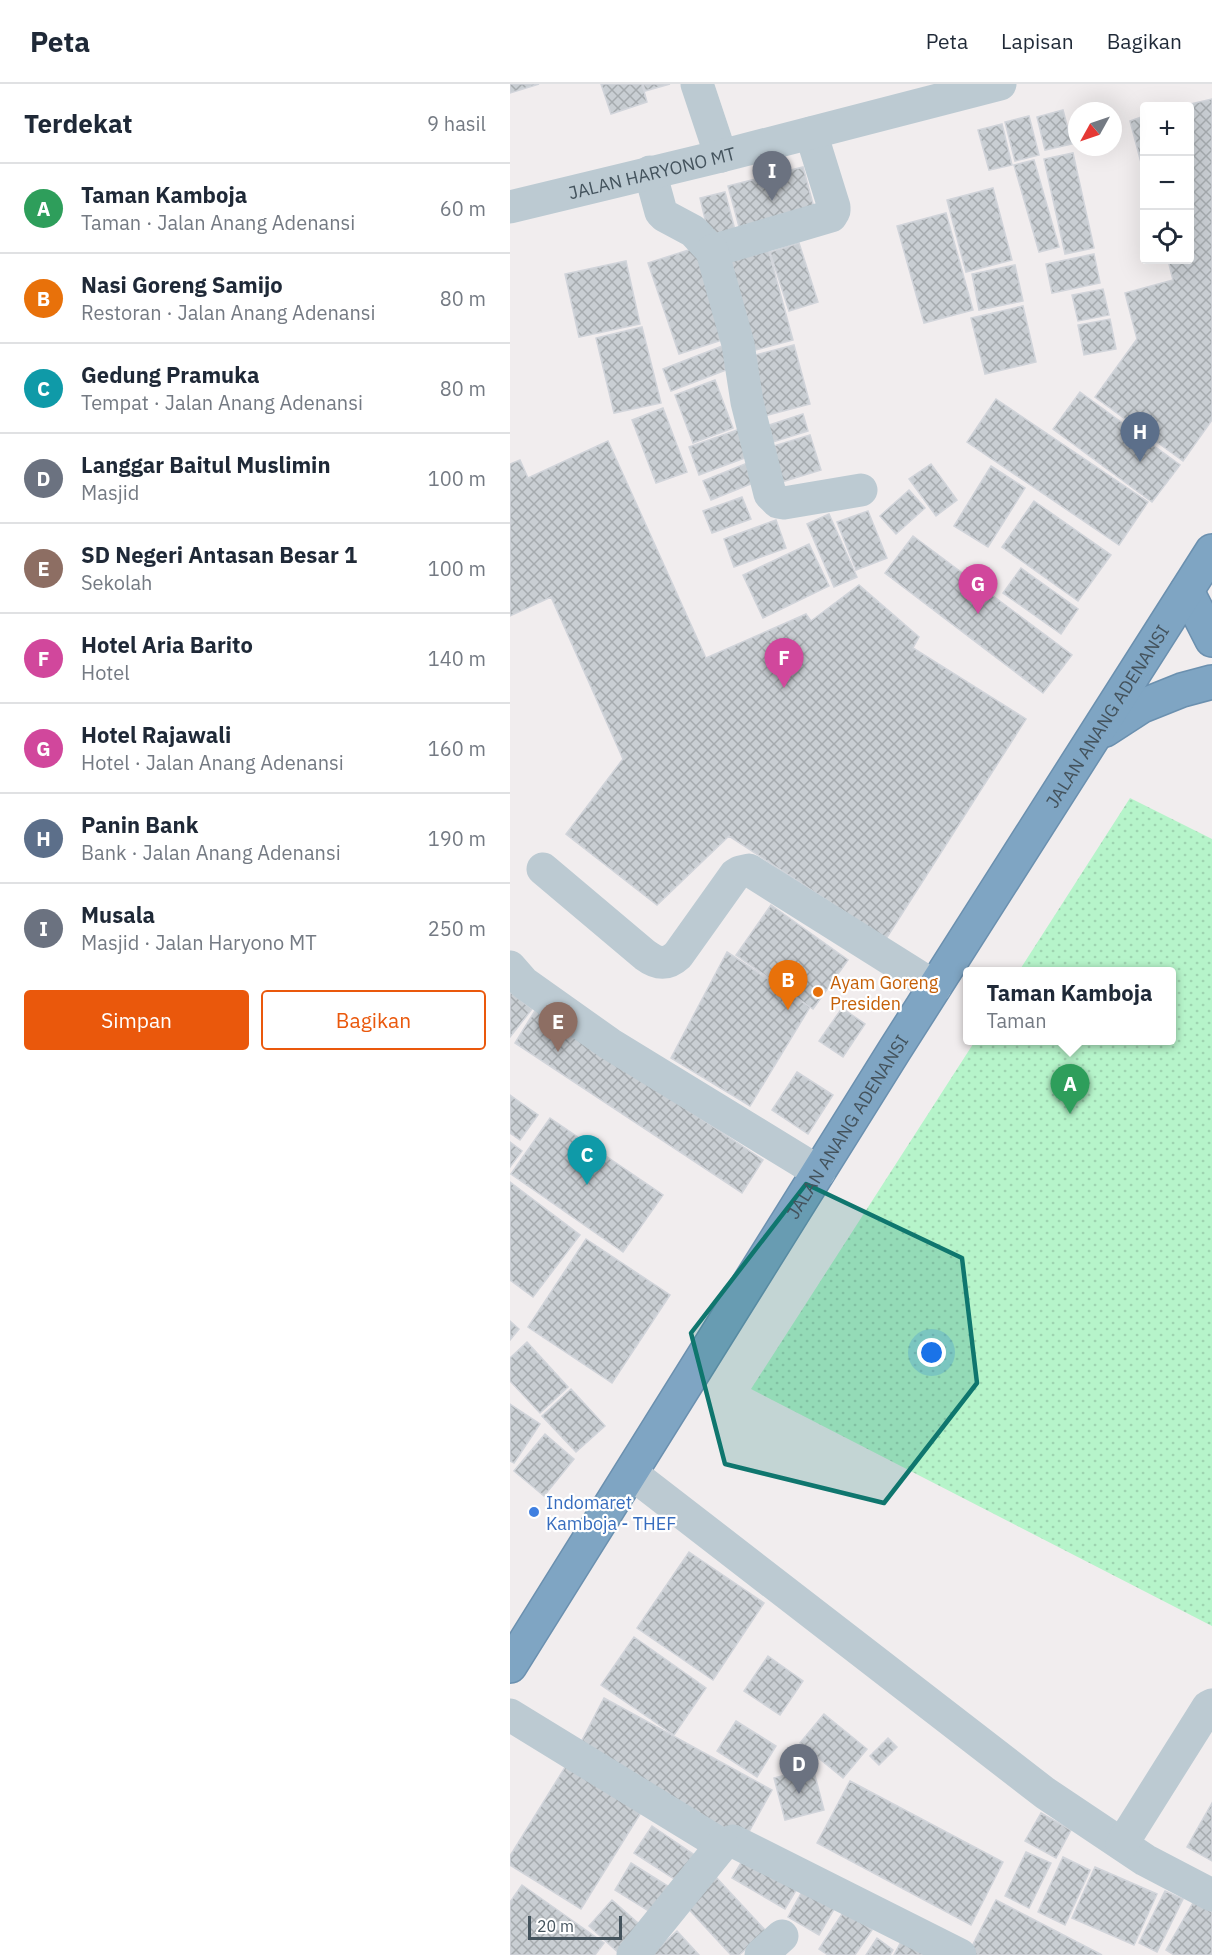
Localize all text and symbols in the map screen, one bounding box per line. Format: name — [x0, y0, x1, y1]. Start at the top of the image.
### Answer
text: Peta — [30, 23, 90, 60]
text: Peta — [926, 27, 968, 55]
text: Lapisan — [1001, 27, 1074, 55]
text: Bagikan — [1107, 27, 1182, 55]
north arrow — [1068, 102, 1122, 156]
map controls — [1140, 102, 1194, 264]
button: + — [1140, 102, 1194, 156]
text: Terdekat — [24, 106, 133, 140]
text: 9 hasil — [427, 110, 486, 137]
street label: JALAN HARYONO MT — [566, 141, 738, 204]
pin: I — [752, 152, 792, 201]
button: − — [1140, 156, 1194, 210]
text: Taman Kamboja — [81, 180, 247, 209]
text: A — [37, 195, 50, 222]
text: 60 m — [440, 195, 486, 222]
text: Taman · Jalan Anang Adenansi — [81, 209, 355, 236]
button: locate — [1140, 210, 1194, 264]
text: Nasi Goreng Samijo — [81, 270, 283, 299]
text: B — [37, 285, 50, 312]
text: 80 m — [440, 285, 486, 312]
text: Restoran · Jalan Anang Adenansi — [81, 299, 376, 326]
text: Gedung Pramuka — [81, 360, 259, 389]
text: C — [37, 375, 50, 402]
text: 80 m — [440, 375, 486, 402]
text: Tempat · Jalan Anang Adenansi — [81, 389, 363, 416]
pin: H — [1120, 412, 1160, 462]
text: Langgar Baitul Muslimin — [81, 450, 331, 479]
text: D — [37, 465, 50, 492]
text: 100 m — [428, 465, 486, 492]
text: Masjid — [81, 479, 139, 506]
text: SD Negeri Antasan Besar 1 — [81, 540, 357, 569]
text: E — [37, 555, 50, 582]
text: 100 m — [428, 555, 486, 582]
pin: G — [958, 564, 998, 614]
text: Sekolah — [81, 569, 152, 596]
street label: JALAN ANANG ADENANSI — [1040, 620, 1174, 812]
text: Hotel Aria Barito — [81, 630, 253, 659]
pin: F — [764, 638, 804, 688]
text: F — [38, 645, 49, 672]
text: 140 m — [428, 645, 486, 672]
text: Hotel — [81, 659, 130, 686]
text: Hotel Rajawali — [81, 720, 231, 749]
text: G — [36, 735, 51, 762]
text: 160 m — [428, 735, 486, 762]
text: Hotel · Jalan Anang Adenansi — [81, 749, 344, 776]
text: Panin Bank — [81, 810, 198, 839]
text: H — [36, 825, 51, 852]
text: 190 m — [428, 825, 486, 852]
text: Bank · Jalan Anang Adenansi — [81, 839, 341, 866]
text: Musala — [81, 900, 155, 929]
text: I — [39, 915, 48, 942]
text: 250 m — [428, 915, 486, 942]
text: Masjid · Jalan Haryono MT — [81, 929, 317, 956]
pin: B — [768, 960, 808, 1010]
popup — [963, 967, 1176, 1045]
place label: Ayam Goreng Presiden — [830, 971, 939, 1015]
text: Taman Kamboja — [986, 978, 1153, 1007]
marker: Ayam Goreng Presiden — [811, 985, 825, 999]
button: Simpan — [24, 990, 249, 1050]
button: Bagikan — [261, 990, 486, 1050]
pin: E — [538, 1002, 578, 1052]
text: Taman — [986, 1007, 1047, 1034]
street label: JALAN ANANG ADENANSI — [781, 1030, 913, 1223]
pin: A — [1050, 1064, 1090, 1114]
pin: C — [568, 1136, 607, 1185]
your location — [917, 1338, 946, 1367]
place label: Indomaret Kamboja - THEF — [546, 1491, 676, 1535]
marker: Indomaret Kamboja - THEF — [527, 1505, 541, 1519]
pin: D — [780, 1744, 818, 1794]
scale bar — [528, 1913, 622, 1940]
text: 20 m — [537, 1916, 574, 1936]

